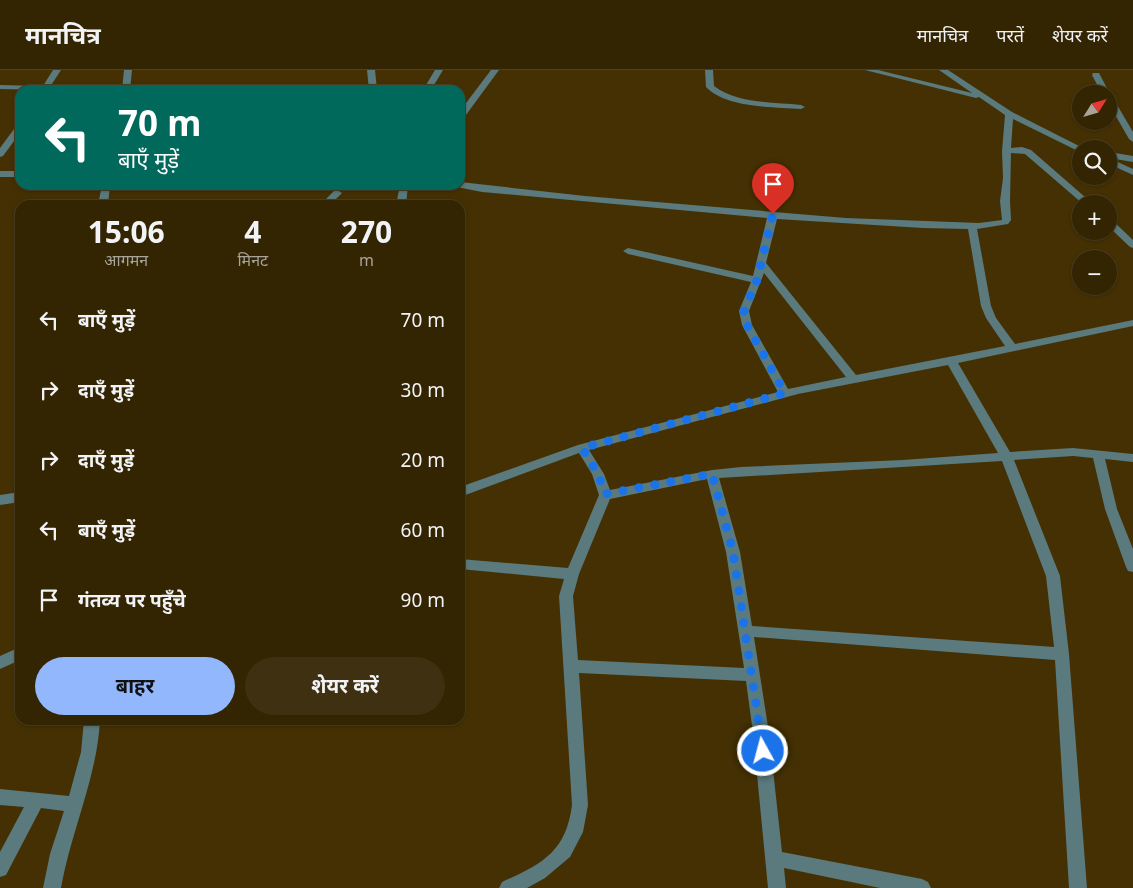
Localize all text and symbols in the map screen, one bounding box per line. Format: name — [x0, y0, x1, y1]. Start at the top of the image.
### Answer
text: मानचित्र — [25, 18, 101, 51]
text: मानचित्र — [917, 23, 968, 47]
text: परतें — [996, 23, 1024, 47]
text: शेयर करें — [1052, 23, 1108, 47]
north arrow — [1072, 85, 1118, 130]
map controls — [1072, 85, 1117, 295]
text: 70 m — [118, 99, 201, 146]
icon: left — [35, 105, 100, 170]
button: search — [1072, 140, 1117, 185]
text: बाएँ मुड़ें — [118, 144, 179, 174]
pin — [752, 163, 794, 214]
icon: arrive — [759, 170, 787, 198]
button: + — [1072, 195, 1117, 240]
text: 15:06 — [88, 211, 165, 252]
text: 4 — [244, 211, 261, 252]
text: 270 — [341, 211, 392, 252]
text: आगमन — [104, 249, 148, 271]
text: मिनट — [237, 249, 268, 271]
text: m — [359, 249, 374, 271]
button: − — [1072, 250, 1117, 295]
icon: left — [35, 306, 63, 334]
text: बाएँ मुड़ें — [78, 307, 135, 333]
text: 70 m — [401, 307, 445, 333]
icon: right — [35, 376, 63, 404]
text: दाएँ मुड़ें — [78, 377, 134, 403]
text: 30 m — [401, 377, 445, 403]
icon: right — [35, 446, 63, 474]
text: दाएँ मुड़ें — [78, 447, 134, 473]
text: 20 m — [401, 447, 445, 473]
icon: left — [35, 516, 63, 544]
text: बाएँ मुड़ें — [78, 517, 135, 543]
text: 60 m — [401, 517, 445, 543]
icon: arrive — [35, 586, 63, 614]
text: गंतव्य पर पहुँचे — [78, 587, 186, 613]
text: 90 m — [401, 587, 445, 613]
button: बाहर — [35, 657, 235, 715]
button: शेयर करें — [245, 657, 445, 715]
position arrow — [736, 724, 788, 776]

